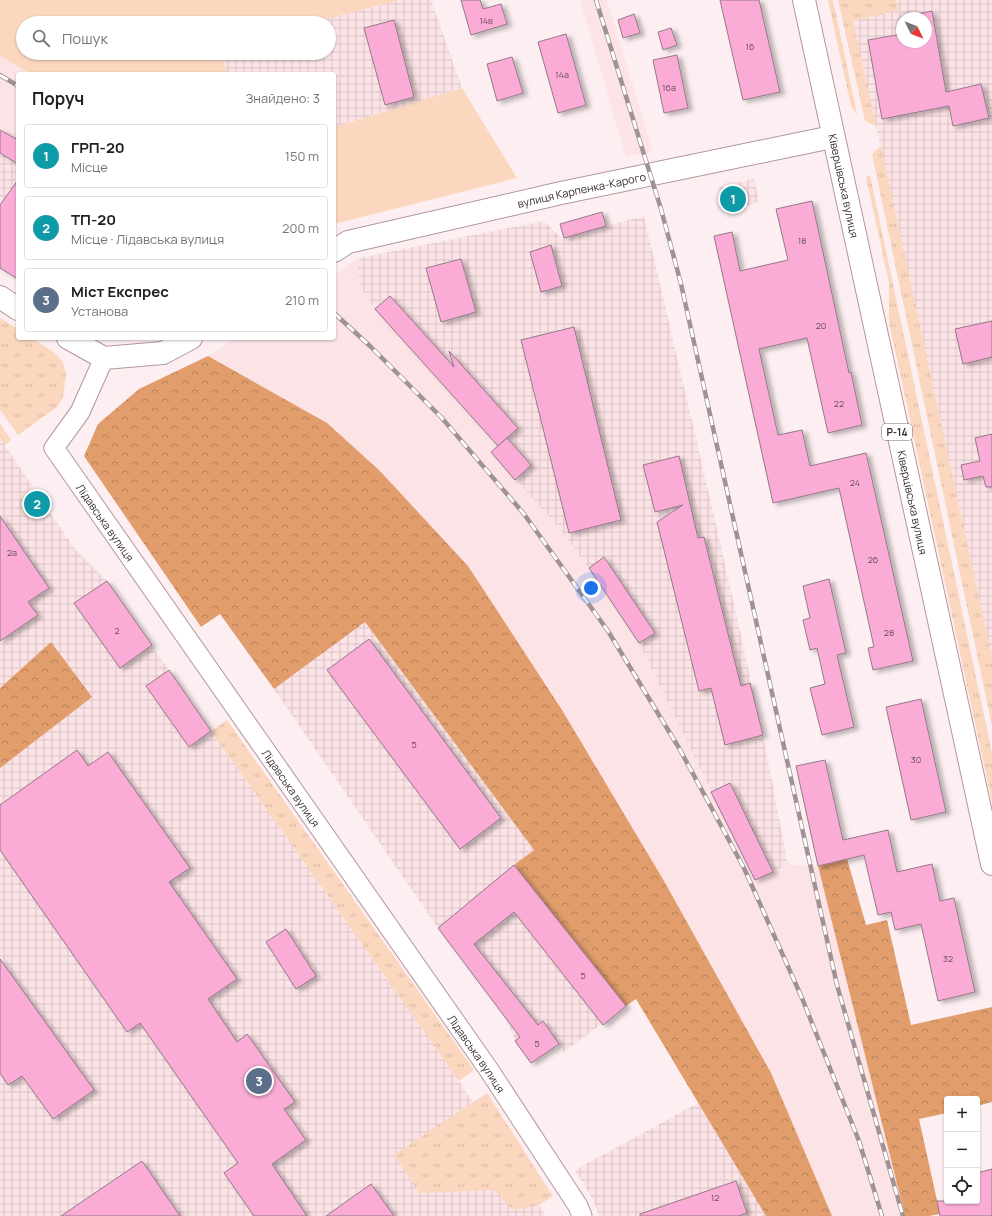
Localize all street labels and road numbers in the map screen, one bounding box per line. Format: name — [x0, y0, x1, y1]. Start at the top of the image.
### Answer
street label: Ківерцівська вулиця — [826, 132, 863, 239]
street label: вулиця Карпенка-Карого — [516, 168, 647, 210]
road number: Р-14 — [882, 424, 912, 440]
street label: Ківерцівська вулиця — [895, 449, 932, 556]
street label: Лідавська вулиця — [73, 480, 138, 564]
street label: Лідавська вулиця — [259, 746, 324, 830]
street label: Лідавська вулиця — [445, 1011, 509, 1095]

